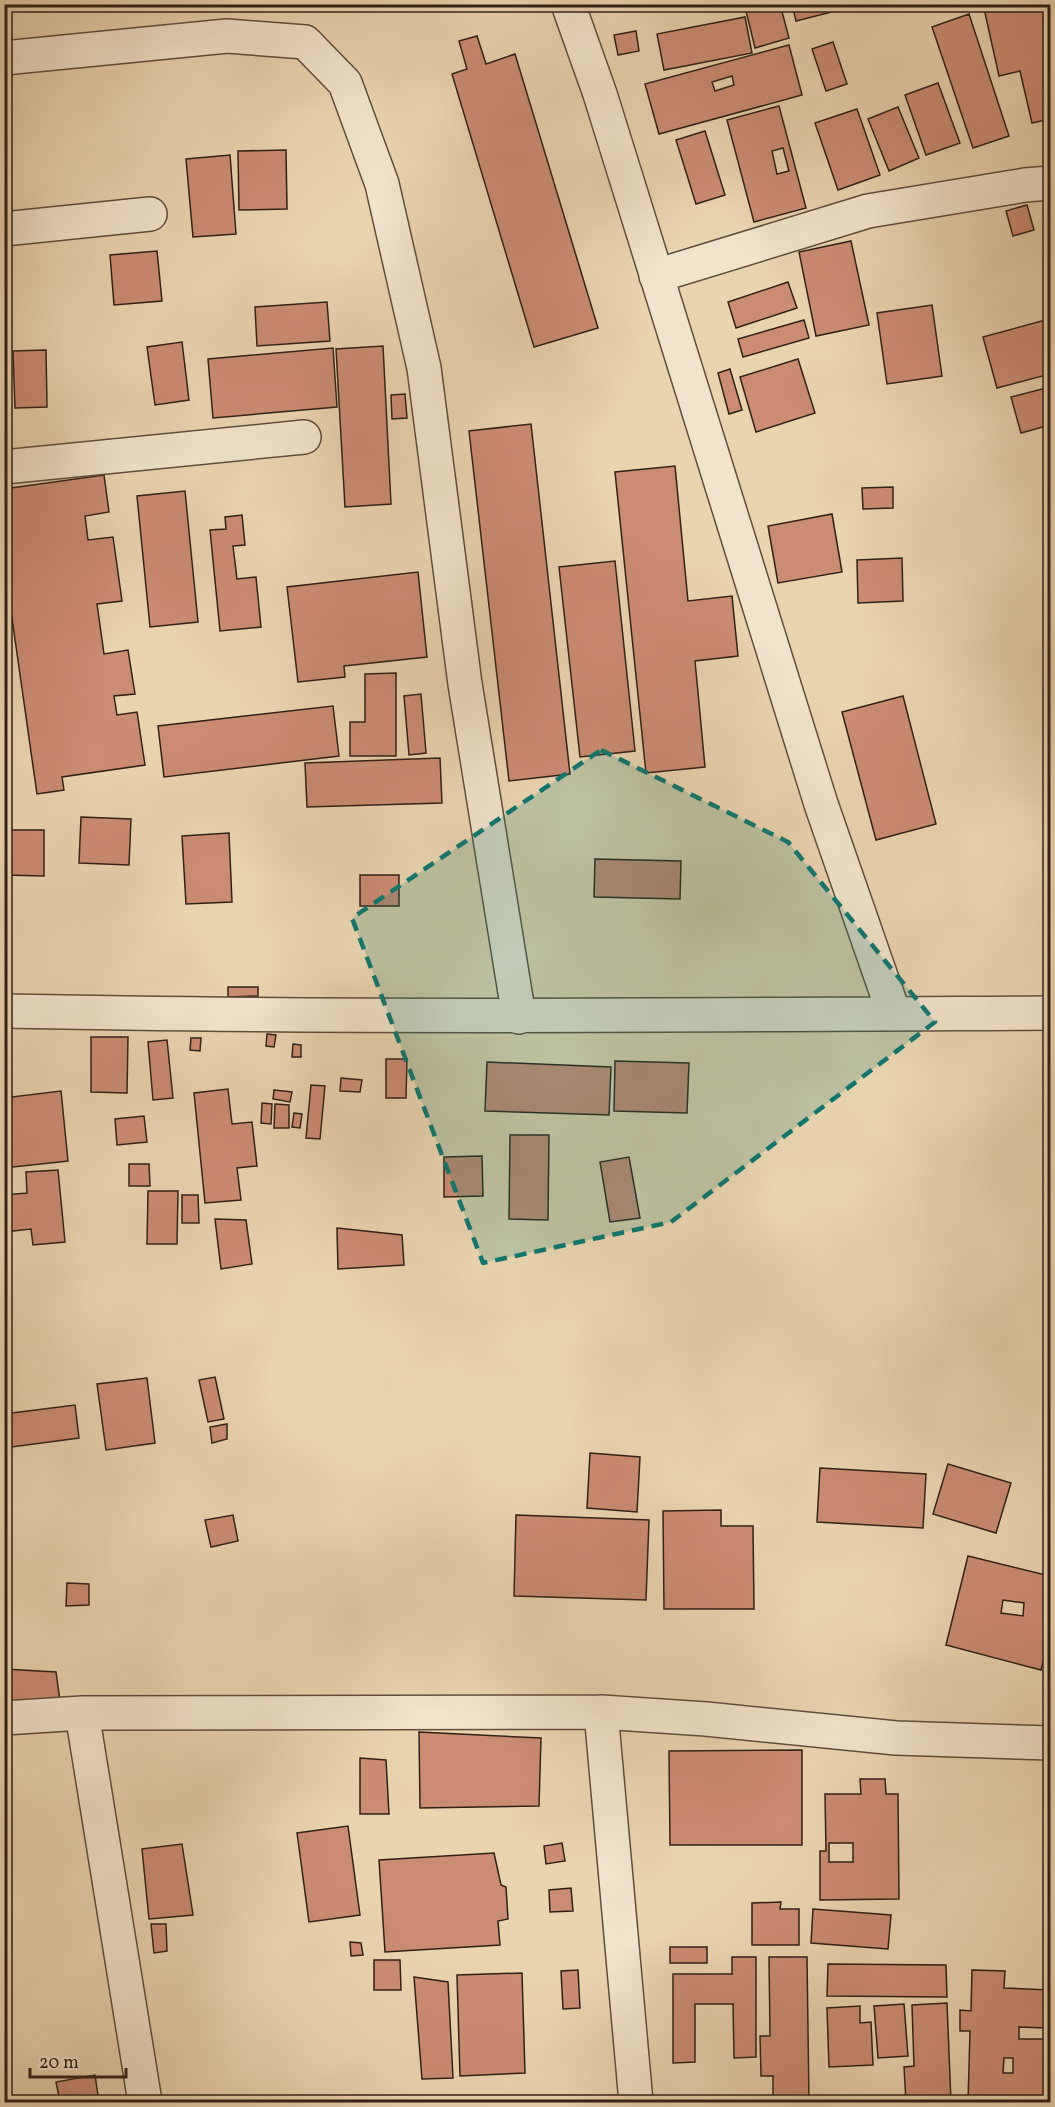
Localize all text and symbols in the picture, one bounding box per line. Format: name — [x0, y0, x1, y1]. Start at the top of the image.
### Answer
scale bar — [30, 2041, 126, 2079]
text: 20 m — [39, 2051, 79, 2076]

